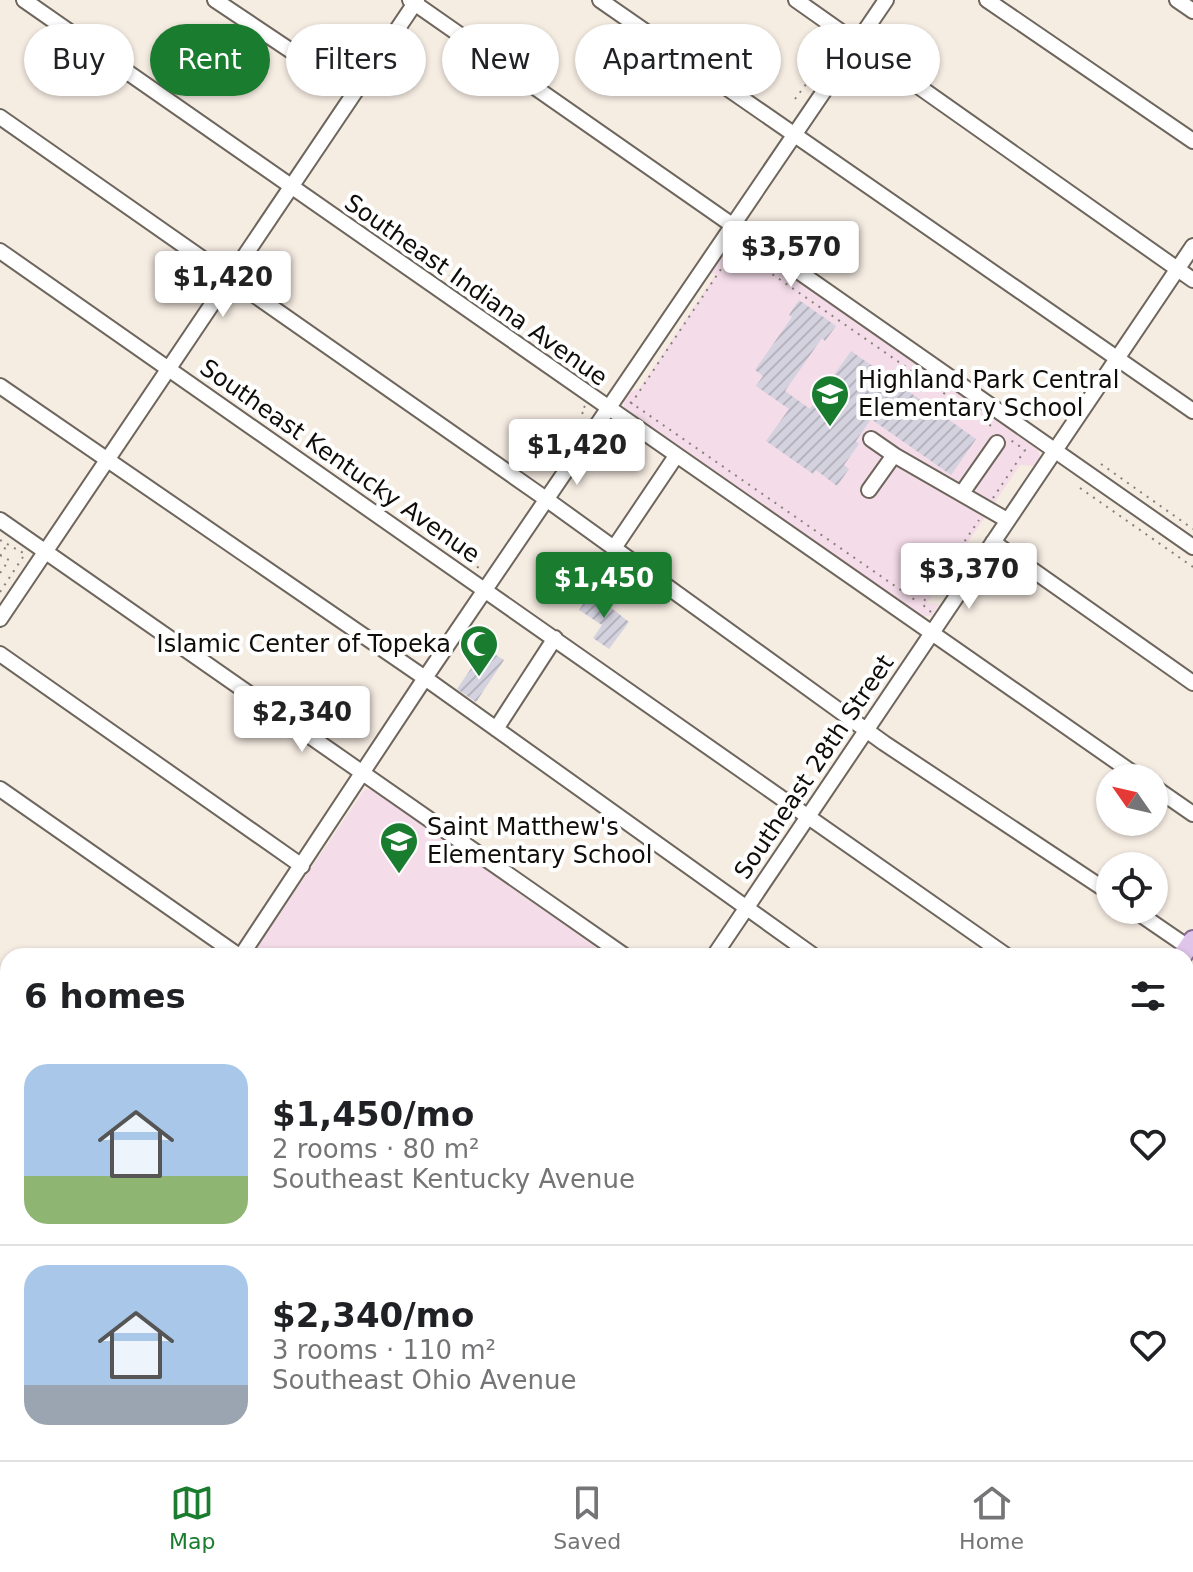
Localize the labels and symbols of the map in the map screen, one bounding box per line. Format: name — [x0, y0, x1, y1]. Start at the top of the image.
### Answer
street label: Southeast Indiana Avenue — [339, 188, 613, 392]
pin: $3,570 — [726, 221, 856, 289]
pin: $1,420 — [158, 251, 288, 319]
street label: Southeast Kentucky Avenue — [195, 353, 485, 569]
place label: Highland Park Central Elementary School — [858, 366, 1120, 422]
school or university icon: Highland Park Central Elementary School — [809, 373, 851, 428]
pin: $1,420 — [512, 419, 642, 487]
pin: $3,370 — [904, 543, 1034, 611]
pin: $1,450 — [539, 552, 669, 620]
mosque icon: Islamic Center of Topeka — [458, 623, 500, 678]
place label: Islamic Center of Topeka — [157, 630, 451, 658]
street label: Southeast 28th Street — [728, 650, 900, 884]
pin: $2,340 — [237, 686, 367, 754]
north arrow — [1096, 764, 1168, 836]
place label: Saint Matthew's Elementary School — [427, 813, 652, 869]
school or university icon: Saint Matthew's Elementary School — [378, 820, 420, 875]

